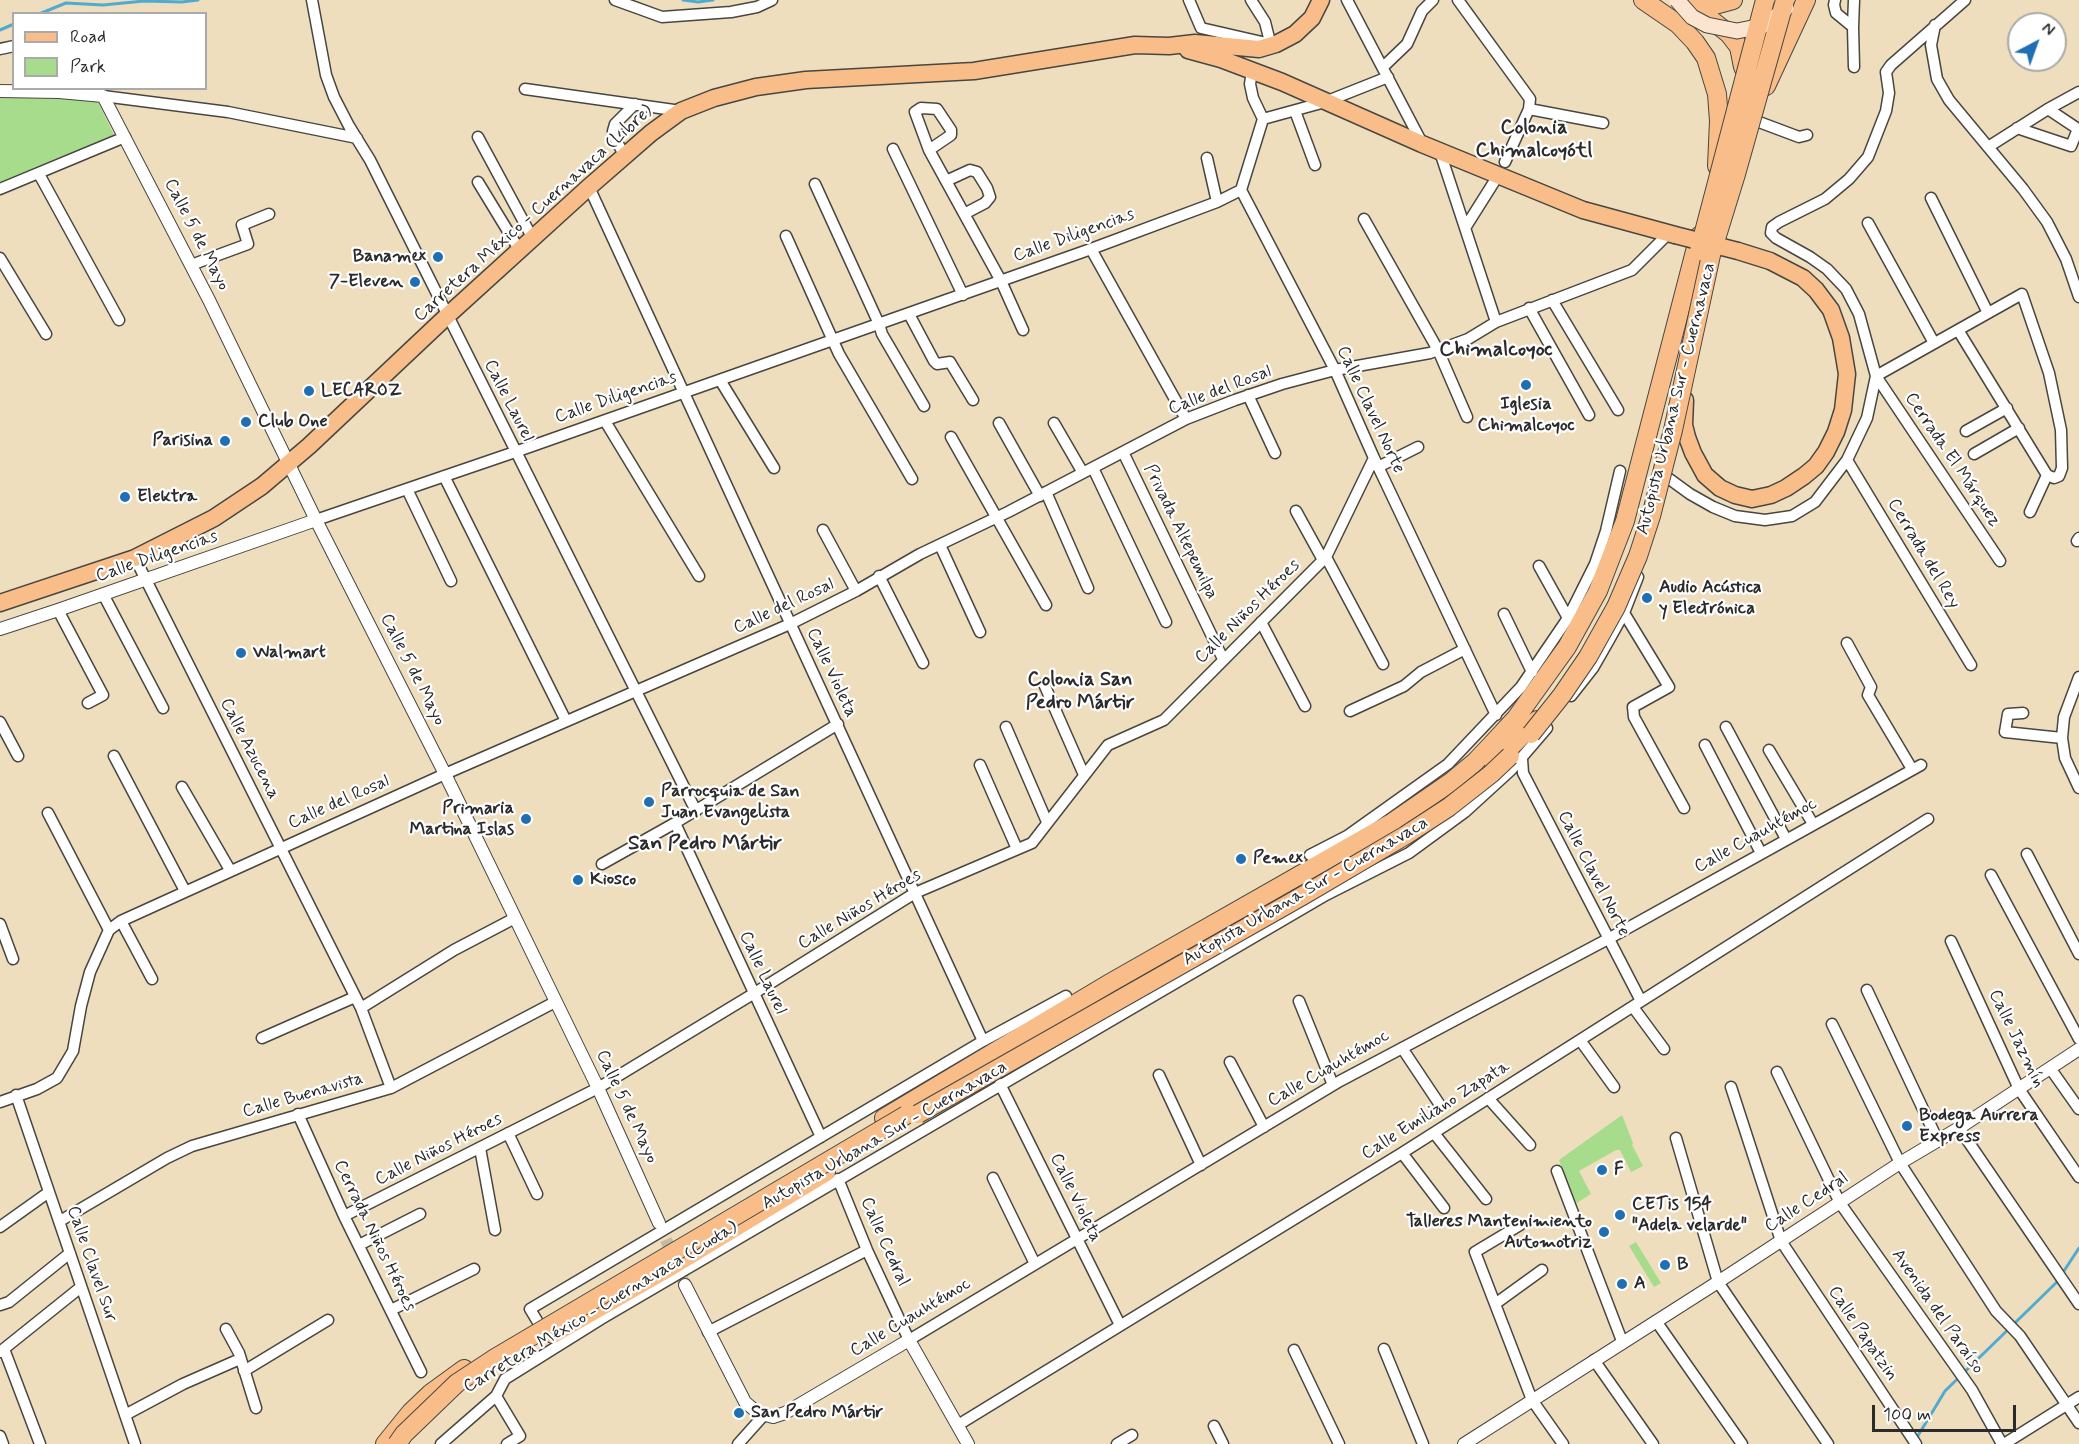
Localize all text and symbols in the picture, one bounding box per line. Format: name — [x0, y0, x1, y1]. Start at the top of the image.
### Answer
legend — [12, 12, 207, 90]
north arrow — [2007, 12, 2067, 72]
text: N — [2037, 18, 2059, 41]
text: Road — [70, 25, 106, 49]
text: Park — [70, 55, 106, 79]
street label: Carretera México - Cuernavaca (Libre) — [410, 101, 658, 327]
district label: Colonia Chimalcoyótl — [1476, 117, 1592, 164]
street label: Calle 5 de Mayo — [159, 175, 233, 295]
street label: Calle Diligencias — [1010, 204, 1138, 268]
place label: Banamex — [353, 246, 426, 268]
marker: Banamex — [431, 250, 445, 264]
street label: Autopista Urbana Sur - Cuernavaca — [1633, 261, 1721, 537]
place label: 7-Eleven — [329, 271, 403, 293]
marker: 7-Eleven — [408, 275, 422, 289]
district label: Chimalcoyoc — [1439, 338, 1553, 364]
street label: Calle Clavel Norte — [1331, 343, 1409, 477]
street label: Calle Laurel — [478, 356, 538, 446]
street label: Calle del Rosal — [1165, 361, 1275, 421]
street label: Calle Diligencias — [552, 367, 680, 429]
marker: Iglesia Chimalcoyoc — [1519, 378, 1533, 392]
place label: LECAROZ — [321, 380, 401, 402]
marker: LECAROZ — [302, 384, 316, 398]
street label: Cerrada El Márquez — [1899, 389, 2005, 531]
place label: Iglesia Chimalcoyoc — [1477, 394, 1575, 436]
place label: Club One — [258, 411, 328, 433]
marker: Club One — [239, 415, 253, 429]
place label: Parisina — [152, 430, 213, 452]
marker: Parisina — [218, 434, 232, 448]
street label: Privada Altepemilpa — [1138, 461, 1222, 603]
place label: Elektra — [137, 486, 197, 508]
marker: Elektra — [118, 490, 132, 504]
street label: Cerrada del Rey — [1882, 495, 1964, 613]
street label: Calle Diligencias — [93, 526, 221, 588]
street label: Calle Niños Héroes — [1191, 555, 1305, 669]
street label: Calle del Rosal — [730, 574, 838, 640]
place label: Audio Acústica y Electrónica — [1659, 577, 1762, 620]
marker: Audio Acústica y Electrónica — [1640, 591, 1654, 605]
street label: Calle 5 de Mayo — [375, 610, 449, 730]
street label: Calle Violeta — [801, 625, 861, 721]
place label: Walmart — [253, 642, 326, 664]
marker: Walmart — [234, 646, 248, 660]
district label: Colonia San Pedro Mártir — [1026, 669, 1134, 716]
street label: Calle Azucena — [214, 695, 284, 803]
street label: Calle del Rosal — [285, 771, 393, 835]
place label: Parrocquia de San Juan Evangelista — [661, 781, 800, 824]
street label: Calle Cuauhtémoc — [1691, 793, 1821, 879]
marker: Parrocquia de San Juan Evangelista — [642, 795, 656, 809]
place label: Primaria Martina Islas — [409, 798, 514, 840]
street label: Calle Clavel Norte — [1552, 808, 1634, 940]
marker: Primaria Martina Islas — [519, 812, 533, 826]
street label: Autopista Urbana Sur - Cuernavaca — [1180, 813, 1432, 971]
district label: San Pedro Mártir — [628, 832, 782, 858]
place label: Pemex — [1253, 848, 1303, 870]
marker: Pemex — [1234, 852, 1248, 866]
street label: Calle Niños Héroes — [795, 865, 925, 955]
place label: Kiosco — [590, 869, 636, 891]
marker: Kiosco — [571, 873, 585, 887]
street label: Calle Laurel — [733, 928, 791, 1018]
street label: Calle Jazmín — [1983, 986, 2049, 1092]
street label: Calle Cuauhtémoc — [1264, 1025, 1394, 1113]
street label: Calle 5 de Mayo — [590, 1047, 662, 1167]
street label: Autopista Urbana Sur - Cuernavaca — [759, 1057, 1011, 1215]
street label: Calle Emiliano Zapata — [1358, 1057, 1514, 1165]
street label: Calle Buenavista — [240, 1068, 366, 1124]
place label: Bodega Aurrera Express — [1919, 1105, 2039, 1148]
street label: Calle Niños Héroes — [372, 1109, 506, 1191]
marker: Bodega Aurrera Express — [1900, 1119, 1914, 1133]
street label: Calle Violeta — [1044, 1150, 1106, 1246]
street label: Cerrada Niños Héroes — [328, 1157, 420, 1315]
place label: F — [1614, 1159, 1624, 1181]
marker: F — [1595, 1163, 1609, 1177]
street label: Calle Cedral — [1761, 1168, 1853, 1238]
street label: Calle Cedral — [855, 1194, 913, 1290]
place label: CETis 154 "Adela velarde" — [1632, 1194, 1747, 1236]
street label: Calle Clavel Sur — [61, 1203, 121, 1325]
marker: CETis 154 "Adela velarde" — [1613, 1208, 1627, 1222]
place label: Talleres Mantenimiento Automotriz — [1406, 1211, 1592, 1254]
street label: Carretera México - Cuernavaca (Cuota) — [460, 1217, 742, 1399]
marker: Talleres Mantenimiento Automotriz — [1597, 1225, 1611, 1239]
street label: Avenida del Paraíso — [1886, 1245, 1988, 1379]
place label: B — [1677, 1254, 1688, 1276]
marker: B — [1658, 1258, 1672, 1272]
street label: Calle Cuauhtémoc — [847, 1273, 975, 1363]
place label: A — [1634, 1273, 1646, 1295]
marker: A — [1615, 1277, 1629, 1291]
street label: Calle Papatzin — [1822, 1282, 1902, 1386]
scale bar — [1875, 1393, 2019, 1431]
place label: San Pedro Mártir — [751, 1402, 883, 1424]
text: 100 m — [1883, 1403, 1931, 1427]
marker: San Pedro Mártir — [732, 1406, 746, 1420]

